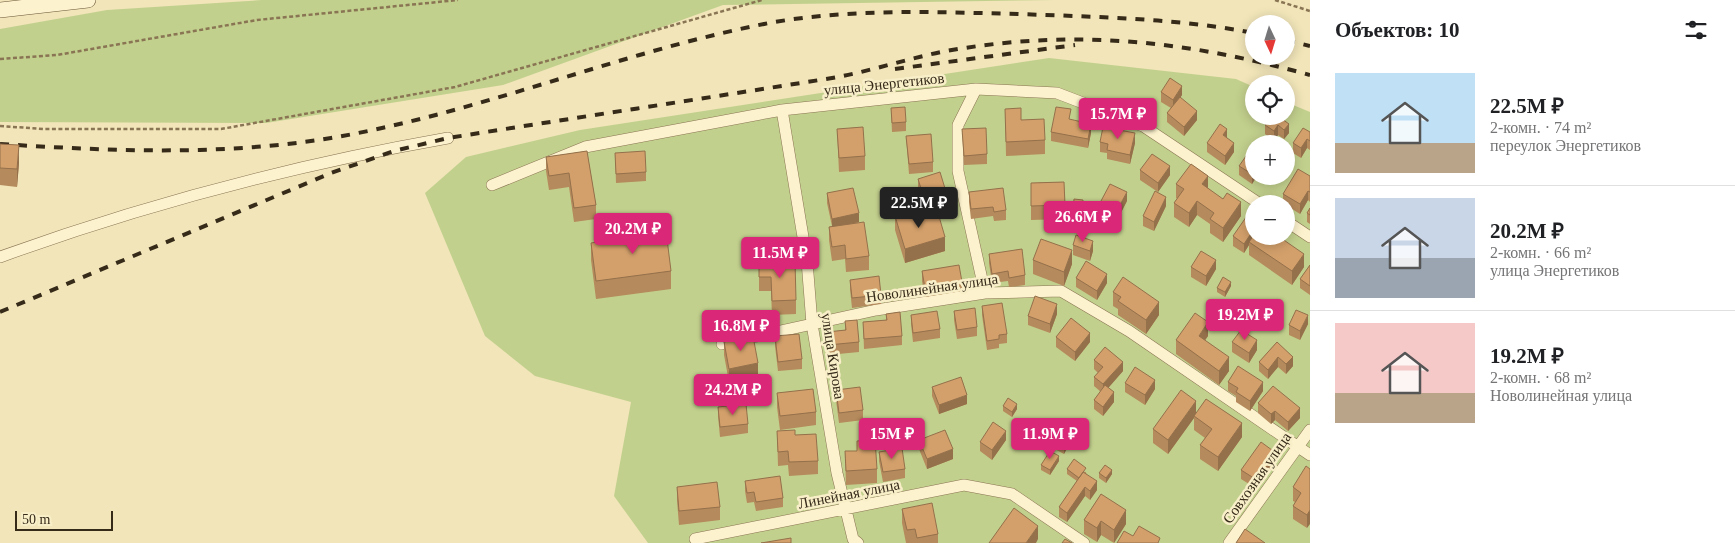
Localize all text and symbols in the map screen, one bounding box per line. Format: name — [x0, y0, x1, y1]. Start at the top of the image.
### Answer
north arrow — [1245, 15, 1295, 65]
map controls — [1245, 15, 1295, 245]
icon: filters — [1682, 16, 1710, 44]
text: Объектов: 10 — [1335, 18, 1460, 42]
street label: улица Энергетиков — [823, 70, 945, 98]
button: locate — [1245, 75, 1295, 125]
icon: home — [1375, 93, 1435, 153]
text: 22.5M ₽ — [1490, 94, 1564, 118]
pin: 15.7M ₽ — [1072, 98, 1164, 140]
text: 15.7M ₽ — [1090, 105, 1146, 122]
text: 2-комн. · 74 m² — [1490, 119, 1591, 136]
button: + — [1245, 135, 1295, 185]
text: переулок Энергетиков — [1490, 137, 1641, 154]
pin: 22.5M ₽ — [873, 186, 965, 229]
text: 22.5M ₽ — [891, 194, 947, 211]
button: − — [1245, 195, 1295, 245]
pin: 26.6M ₽ — [1037, 200, 1129, 243]
text: 26.6M ₽ — [1055, 208, 1111, 225]
pin: 20.2M ₽ — [587, 212, 679, 255]
icon: home — [1375, 218, 1435, 278]
text: 20.2M ₽ — [1490, 219, 1564, 243]
text: 20.2M ₽ — [605, 220, 661, 237]
pin: 11.5M ₽ — [734, 236, 826, 279]
text: 11.5M ₽ — [752, 244, 808, 261]
text: 2-комн. · 66 m² — [1490, 244, 1591, 261]
text: улица Энергетиков — [1490, 262, 1619, 279]
street label: Новолинейная улица — [865, 271, 999, 305]
pin: 19.2M ₽ — [1199, 298, 1291, 341]
text: 19.2M ₽ — [1217, 306, 1273, 323]
pin: 16.8M ₽ — [695, 310, 787, 352]
street label: улица Кирова — [818, 312, 848, 401]
text: 16.8M ₽ — [713, 317, 769, 334]
icon: home — [1375, 343, 1435, 403]
text: 19.2M ₽ — [1490, 344, 1564, 368]
text: 2-комн. · 68 m² — [1490, 369, 1591, 386]
pin: 24.2M ₽ — [687, 374, 779, 416]
text: 24.2M ₽ — [705, 381, 761, 398]
text: Новолинейная улица — [1490, 387, 1632, 404]
pin: 15M ₽ — [857, 418, 927, 460]
pin: 11.9M ₽ — [1004, 418, 1096, 460]
text: 15M ₽ — [870, 425, 914, 442]
text: 11.9M ₽ — [1022, 425, 1078, 442]
street label: Совхозная улица — [1220, 429, 1295, 527]
street label: Линейная улица — [797, 476, 902, 512]
scale bar — [15, 508, 112, 531]
text: 50 m — [22, 512, 50, 527]

